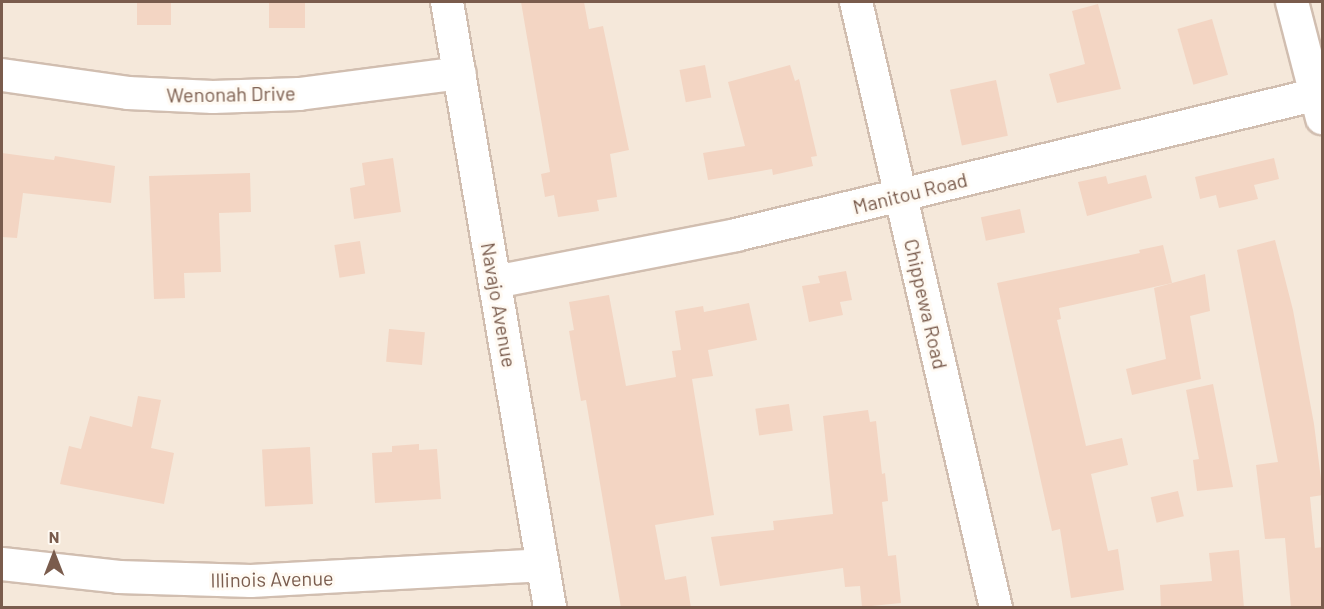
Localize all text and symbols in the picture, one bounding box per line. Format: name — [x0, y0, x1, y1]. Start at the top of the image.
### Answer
street label: Wenonah Drive — [166, 81, 296, 107]
street label: Manitou Road — [850, 167, 970, 219]
street label: Chippewa Road — [899, 237, 953, 371]
street label: Navajo Avenue — [476, 241, 522, 369]
north arrow — [24, 525, 84, 585]
text: N — [49, 527, 59, 546]
street label: Illinois Avenue — [210, 566, 334, 592]

